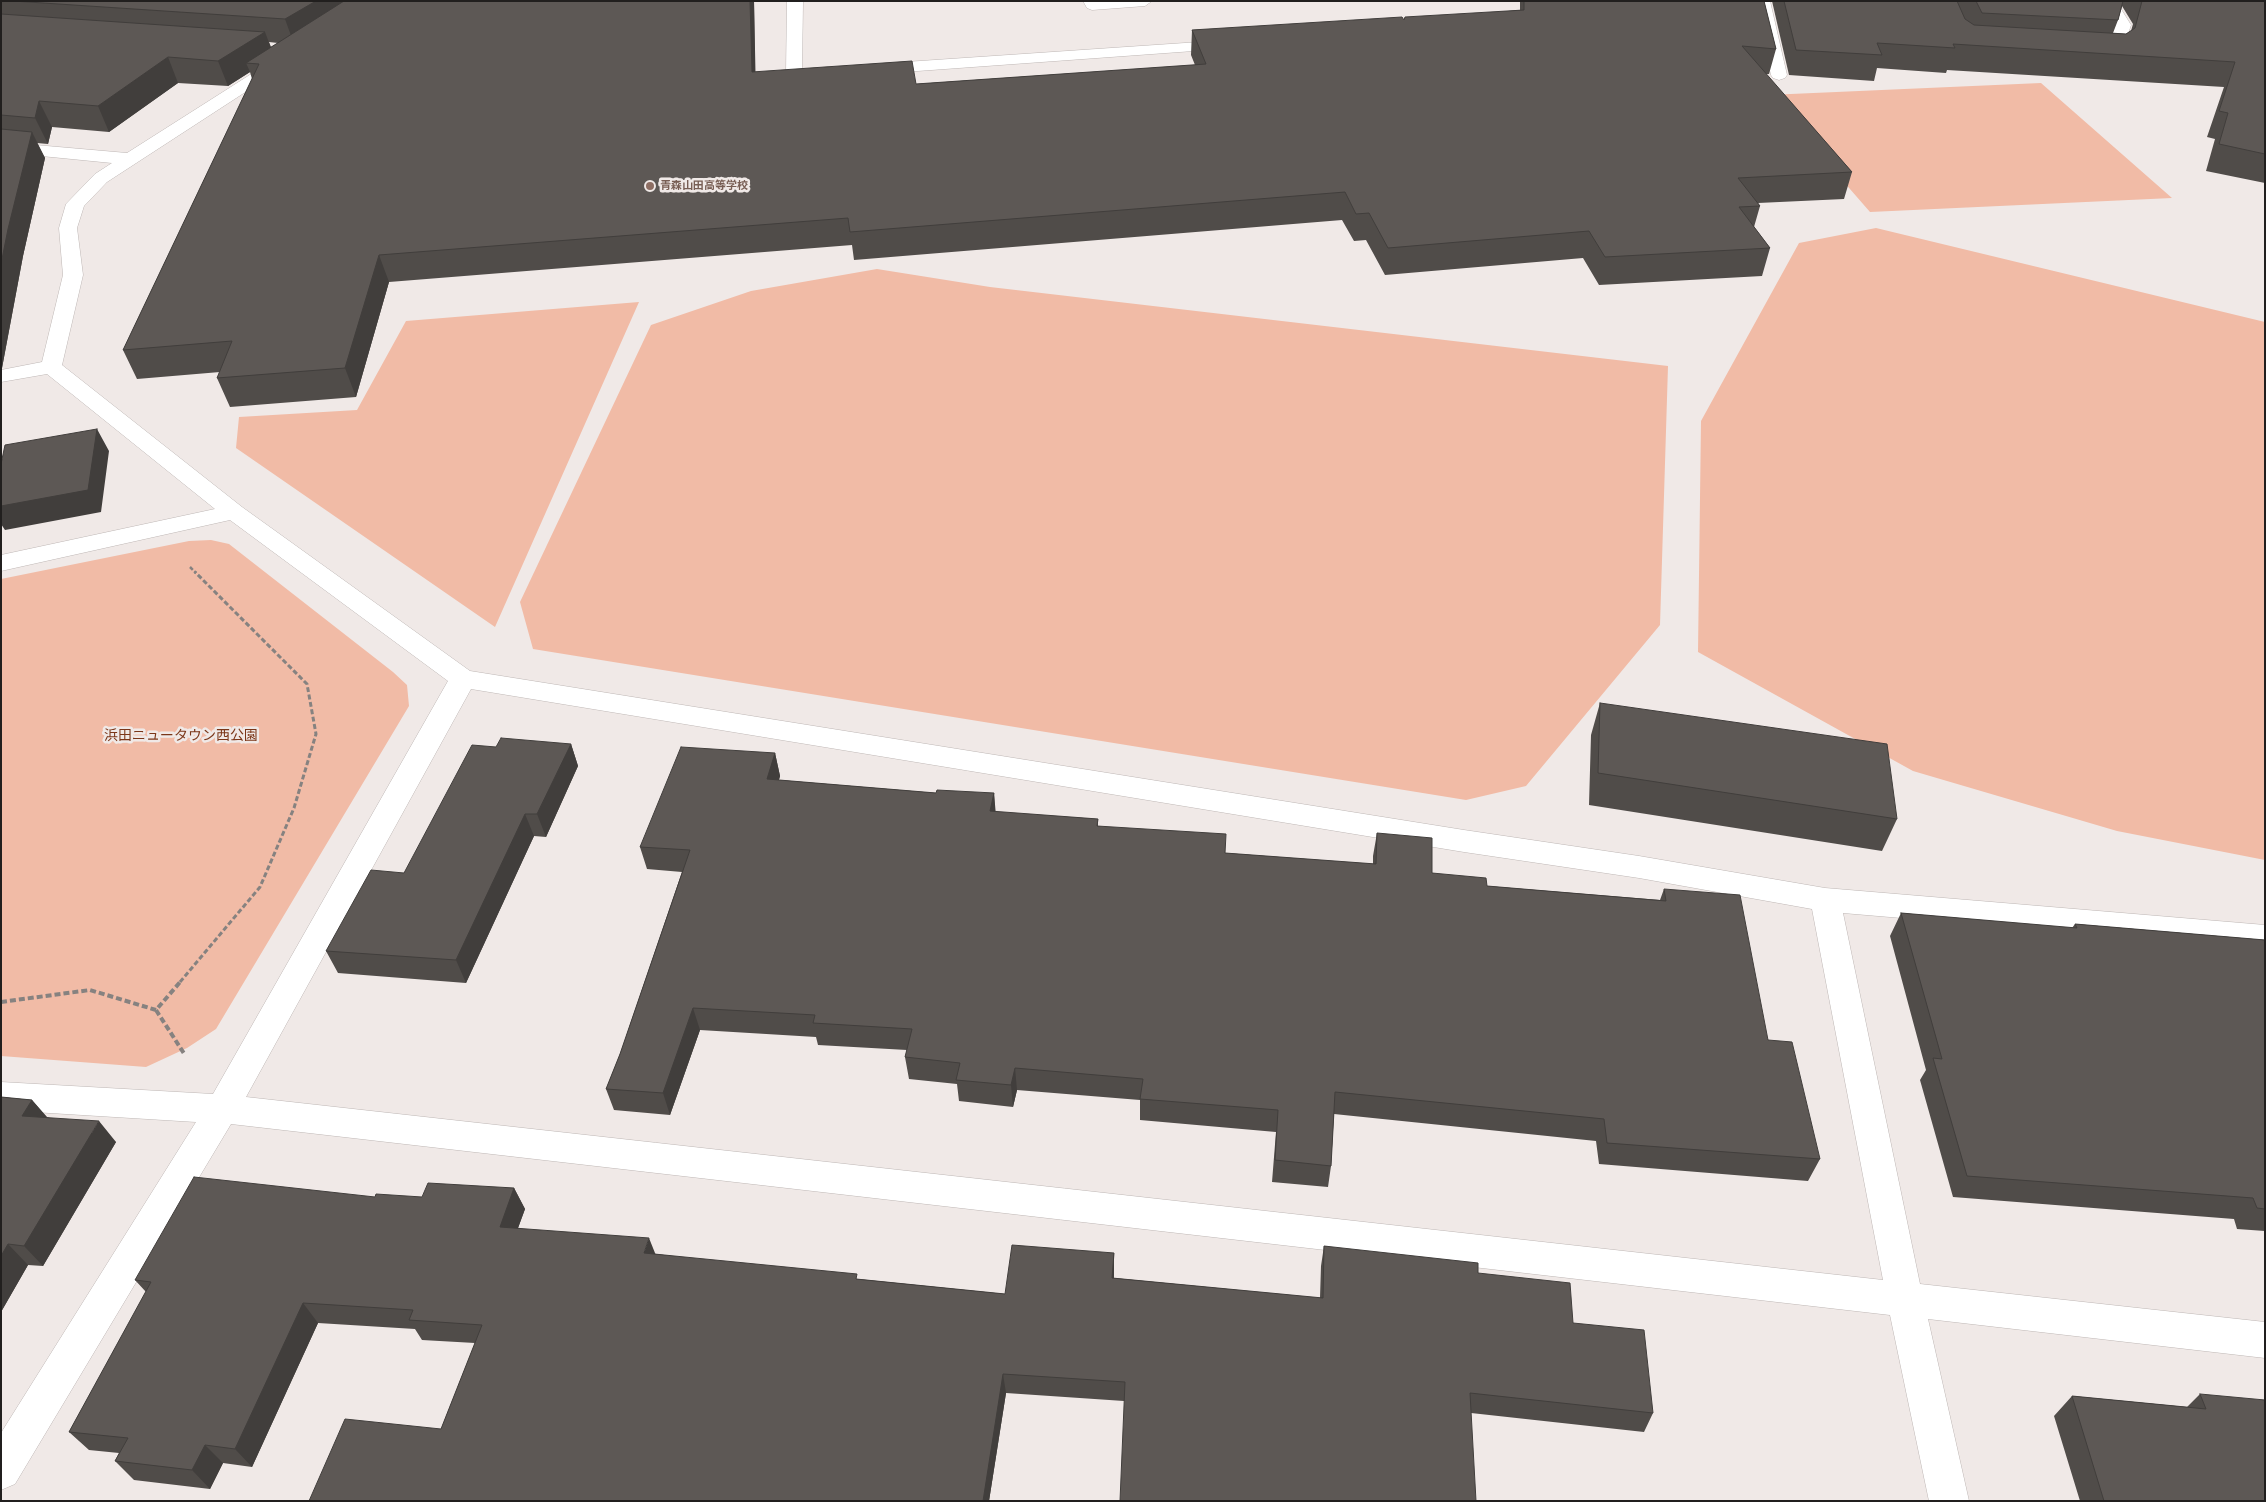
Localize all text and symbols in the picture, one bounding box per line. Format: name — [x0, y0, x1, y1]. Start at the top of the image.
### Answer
place label: 青森山田高等学校 — [660, 179, 748, 193]
marker: 青森山田高等学校 — [644, 180, 656, 192]
park label: 浜田ニュータウン西公園 — [104, 728, 258, 744]

